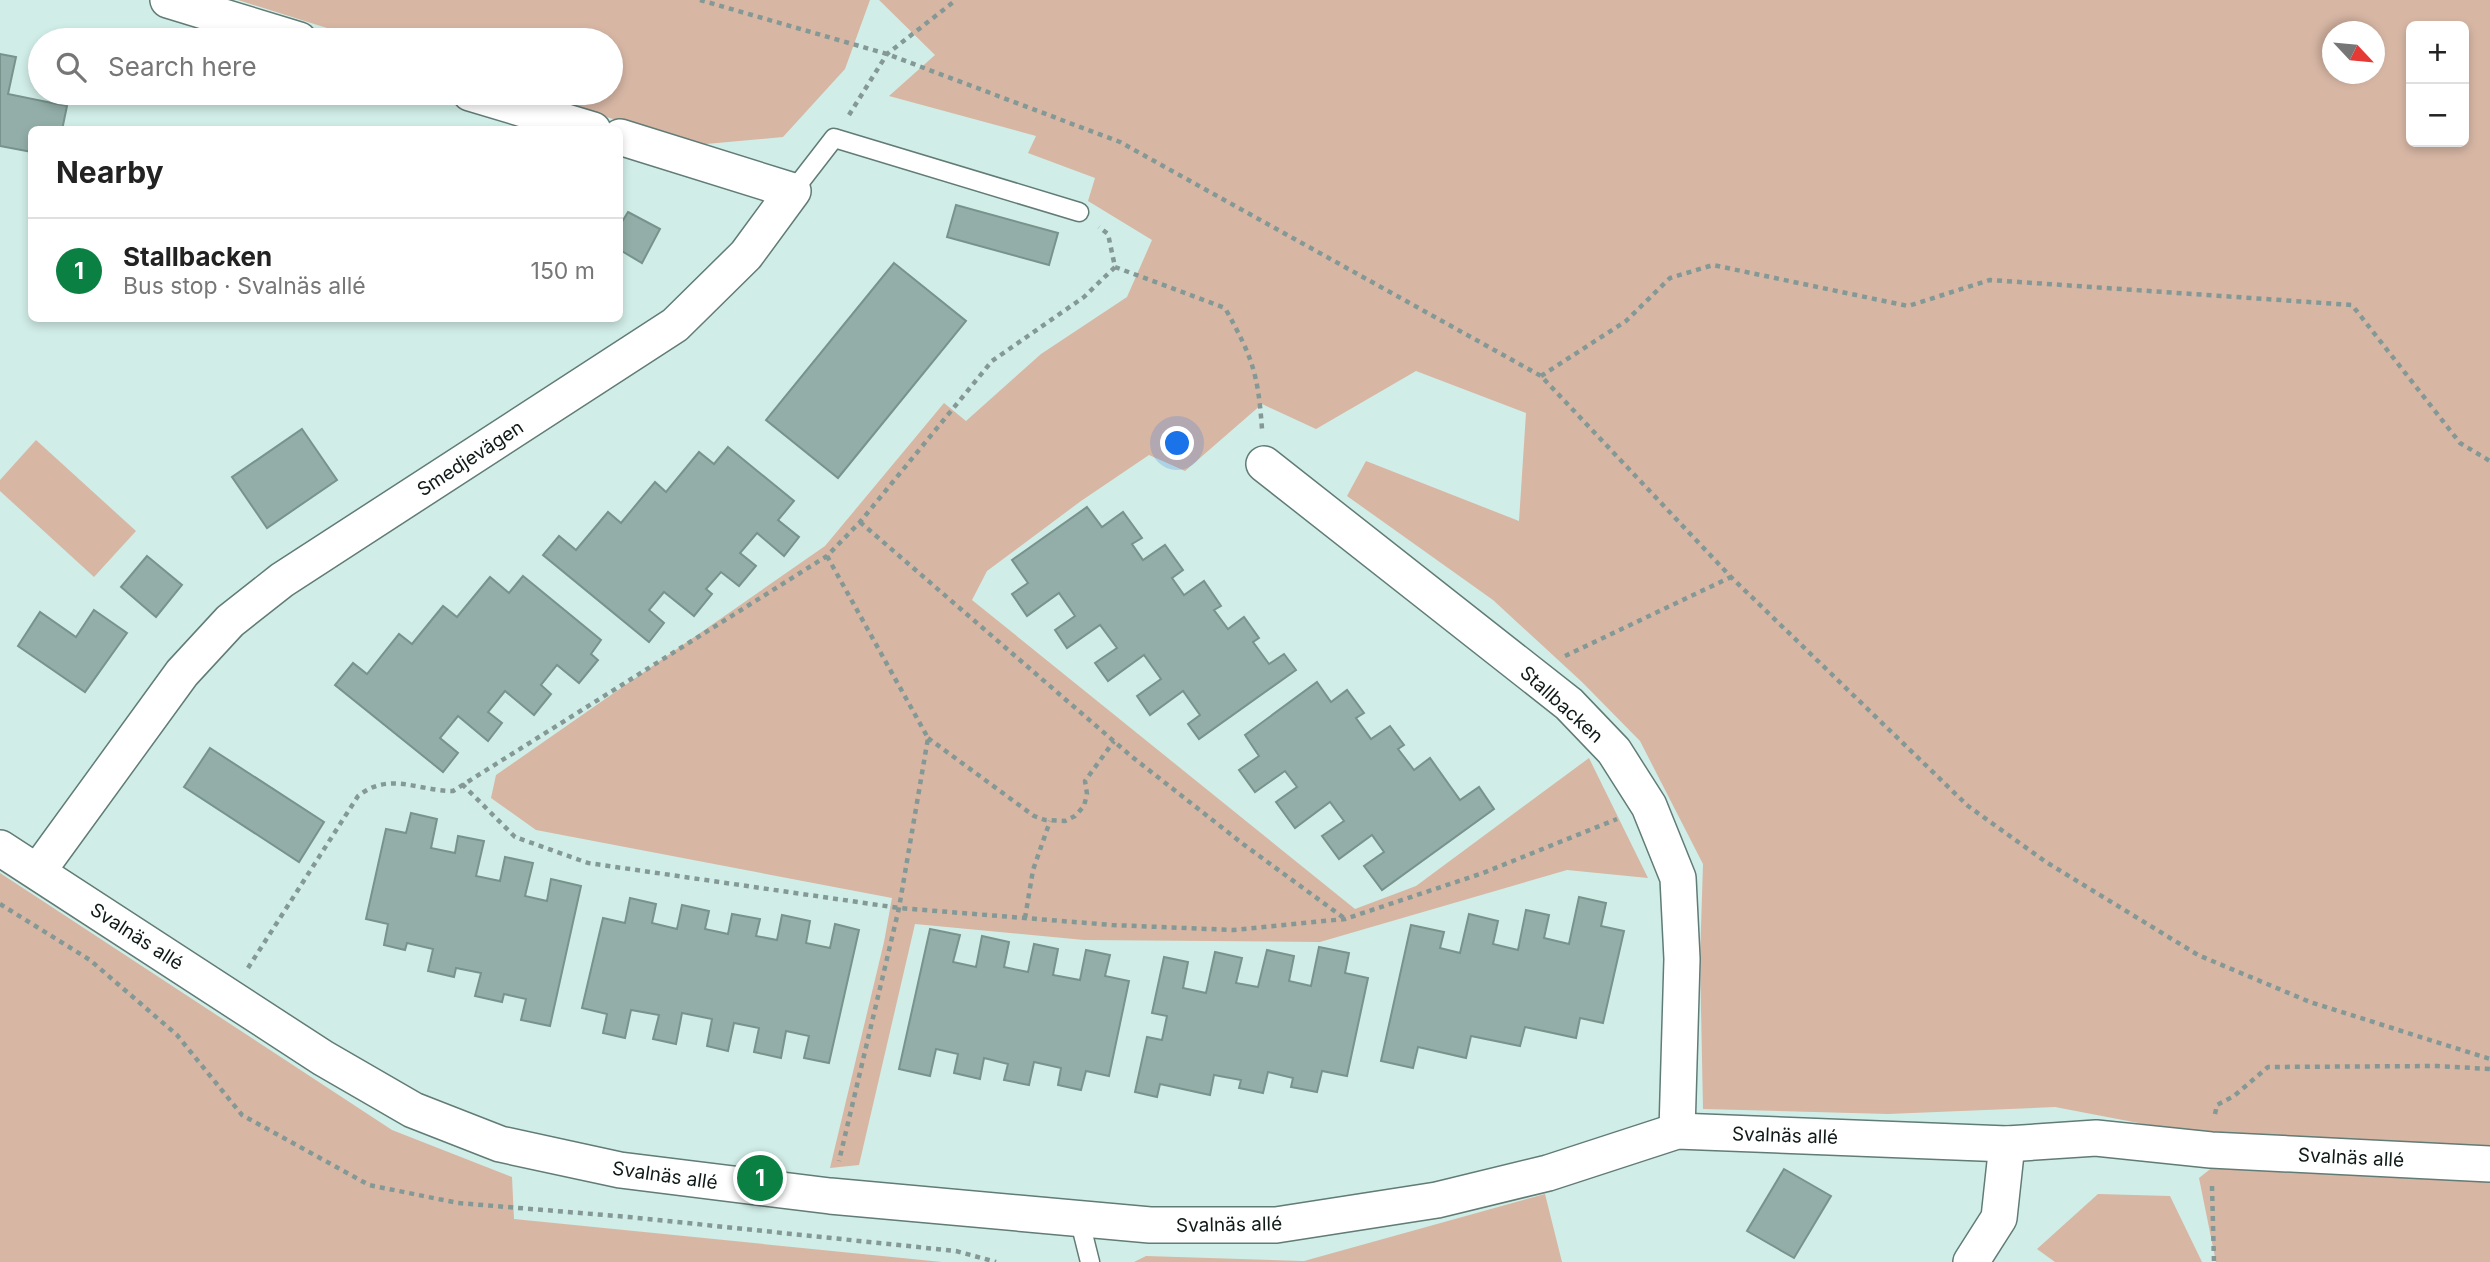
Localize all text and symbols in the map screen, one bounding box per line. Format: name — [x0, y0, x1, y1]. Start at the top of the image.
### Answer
north arrow — [2322, 21, 2385, 84]
map controls — [2406, 21, 2469, 147]
button: + — [2406, 21, 2469, 84]
search box — [28, 28, 623, 105]
icon: search — [52, 48, 90, 86]
text: Search here — [108, 51, 257, 82]
button: − — [2406, 84, 2469, 147]
text: Nearby — [56, 154, 164, 190]
text: Stallbacken — [123, 241, 272, 272]
text: 1 — [74, 257, 84, 285]
text: 150 m — [531, 257, 595, 285]
text: Bus stop · Svalnäs allé — [123, 272, 366, 300]
street label: Smedjevägen — [413, 416, 528, 501]
your location — [1160, 426, 1194, 460]
street label: Stallbacken — [1515, 661, 1608, 748]
street label: Svalnäs allé — [86, 898, 188, 975]
street label: Svalnäs allé — [1731, 1122, 1838, 1149]
street label: Svalnäs allé — [2297, 1143, 2405, 1172]
pin: 1 — [737, 1152, 783, 1204]
street label: Svalnäs allé — [611, 1157, 719, 1194]
street label: Svalnäs allé — [1176, 1212, 1282, 1237]

